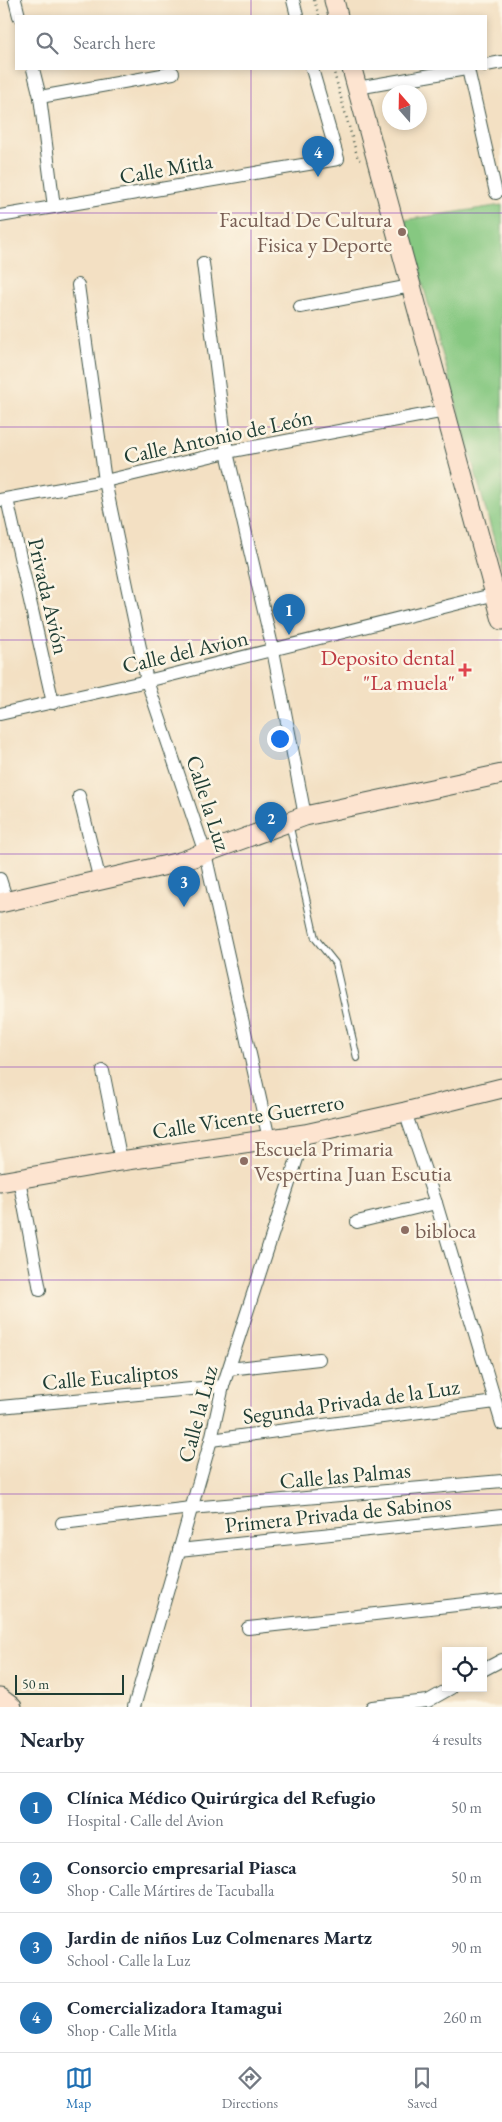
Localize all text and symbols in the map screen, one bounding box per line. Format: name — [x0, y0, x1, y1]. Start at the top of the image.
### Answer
search box — [15, 15, 487, 70]
icon: search — [33, 29, 61, 57]
text: Search here — [73, 30, 155, 55]
north arrow — [382, 85, 427, 130]
pin: 4 — [302, 136, 334, 177]
street label: Calle Mitla — [117, 146, 215, 191]
place label: Facultad De Cultura Fisica y Deporte — [219, 205, 392, 259]
marker: Facultad De Cultura Fisica y Deporte — [396, 226, 408, 238]
street label: Calle Antonio de León — [121, 402, 316, 471]
street label: Privada Avión — [21, 535, 76, 657]
pin: 1 — [273, 594, 305, 635]
street label: Calle del Avion — [119, 623, 251, 680]
place label: Deposito dental "La muela" — [321, 643, 455, 697]
marker: Deposito dental "La muela" — [459, 664, 471, 676]
your location — [267, 726, 293, 752]
street label: Calle la Luz — [179, 752, 238, 855]
pin: 2 — [255, 802, 287, 843]
pin: 3 — [168, 866, 200, 907]
street label: Calle Vicente Guerrero — [150, 1087, 346, 1146]
place label: Escuela Primaria Vespertina Juan Escutia — [254, 1134, 452, 1188]
marker: Escuela Primaria Vespertina Juan Escutia — [238, 1155, 250, 1167]
place label: bibloca — [415, 1216, 477, 1245]
marker: bibloca — [399, 1224, 411, 1236]
street label: Calle Eucaliptos — [41, 1356, 179, 1397]
street label: Calle la Luz — [171, 1362, 224, 1466]
street label: Segunda Privada de la Luz — [241, 1372, 462, 1431]
street label: Calle las Palmas — [278, 1455, 412, 1496]
street label: Primera Privada de Sabinos — [223, 1487, 453, 1540]
map controls — [442, 1647, 487, 1692]
button: locate — [442, 1647, 487, 1692]
scale bar — [15, 1672, 124, 1695]
text: 50 m — [22, 1675, 49, 1693]
text: Nearby — [20, 1726, 84, 1753]
text: 4 results — [432, 1729, 482, 1750]
text: Clínica Médico Quirúrgica del Refugio — [67, 1785, 376, 1810]
text: 1 — [32, 1797, 40, 1818]
text: 50 m — [451, 1797, 482, 1818]
text: Hospital · Calle del Avion — [67, 1810, 224, 1831]
text: Consorcio empresarial Piasca — [67, 1855, 297, 1880]
text: 2 — [32, 1867, 40, 1888]
text: 50 m — [451, 1867, 482, 1888]
text: Shop · Calle Mártires de Tacuballa — [67, 1880, 274, 1901]
text: Jardin de niños Luz Colmenares Martz — [67, 1925, 372, 1950]
text: 3 — [32, 1937, 40, 1958]
text: 90 m — [451, 1937, 482, 1958]
text: School · Calle la Luz — [67, 1950, 190, 1971]
text: Comercializadora Itamagui — [67, 1995, 282, 2020]
text: 4 — [32, 2007, 40, 2028]
text: 260 m — [443, 2007, 482, 2028]
text: Shop · Calle Mitla — [67, 2020, 177, 2041]
tab: Map — [65, 2064, 93, 2112]
tab: Directions — [222, 2064, 278, 2112]
tab: Saved — [407, 2064, 437, 2112]

